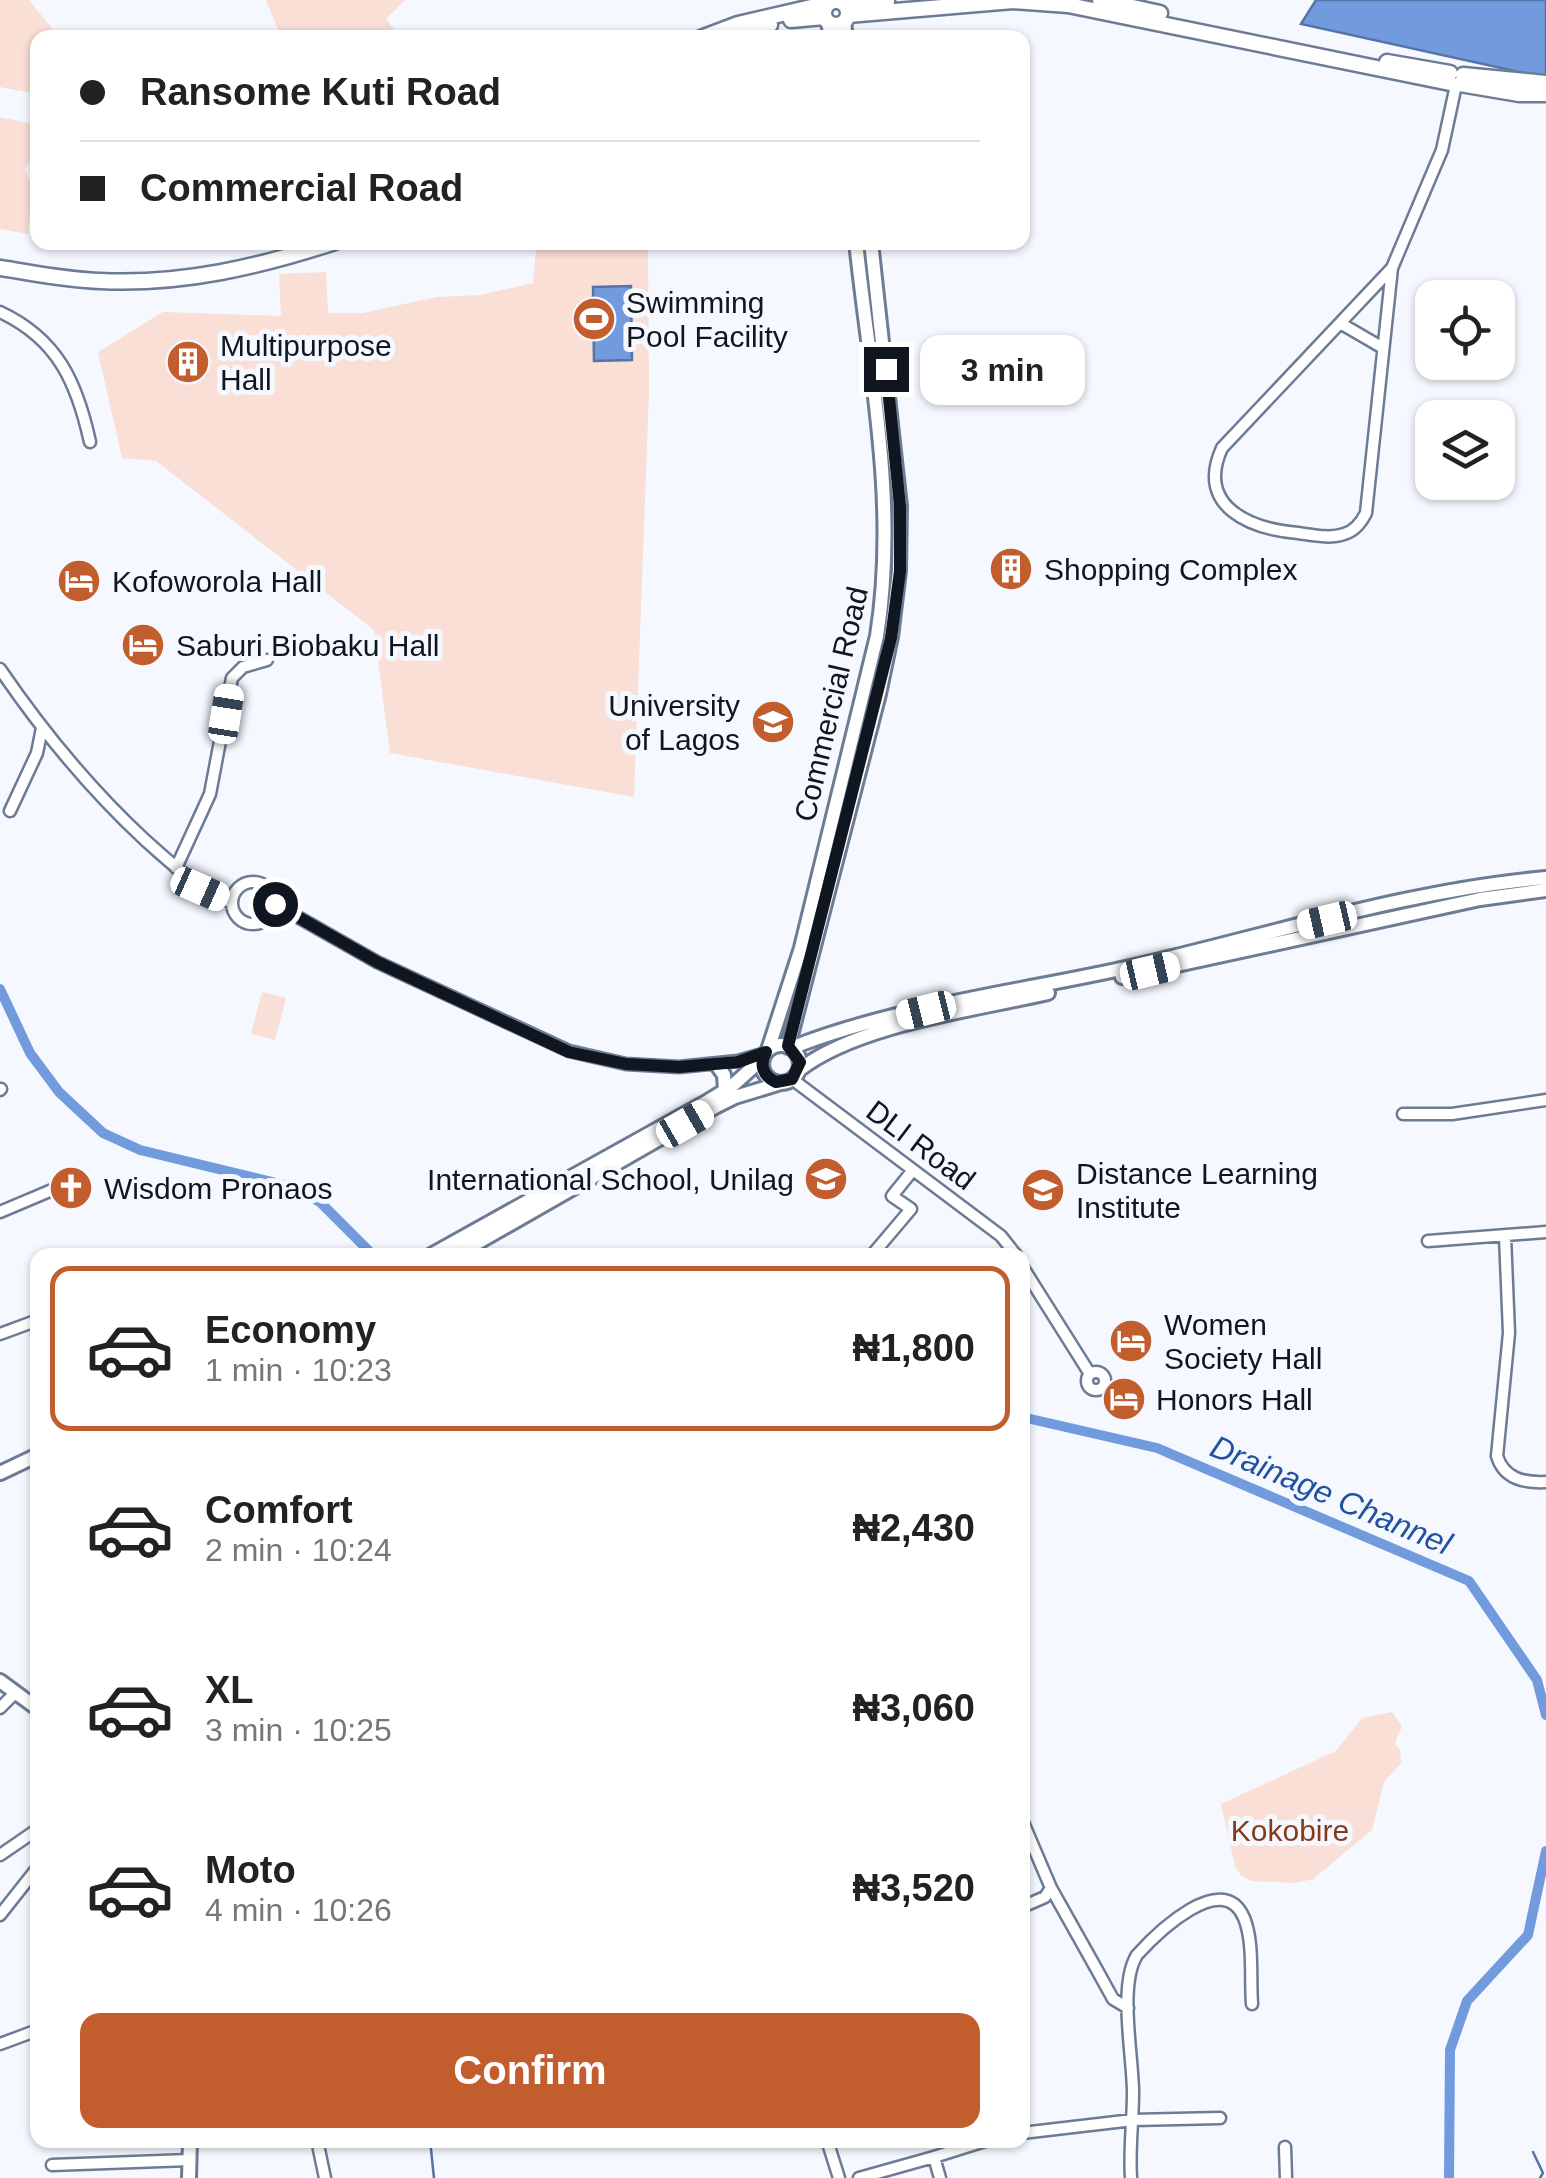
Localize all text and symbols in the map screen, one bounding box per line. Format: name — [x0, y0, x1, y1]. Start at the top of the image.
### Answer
text: Ransome Kuti Road — [140, 71, 501, 113]
text: Commercial Road — [140, 167, 463, 209]
map controls — [1415, 280, 1515, 500]
button: locate — [1415, 280, 1515, 380]
place label: Swimming Pool Facility — [626, 286, 788, 353]
sports icon: Swimming Pool Facility — [571, 296, 617, 342]
place label: Multipurpose Hall — [220, 329, 392, 396]
callout: 3 min — [921, 334, 1086, 404]
building icon: Multipurpose Hall — [165, 339, 211, 385]
route end — [864, 347, 909, 392]
text: 3 min — [961, 352, 1044, 388]
button: layers — [1415, 400, 1515, 500]
building icon: Shopping Complex — [988, 546, 1034, 592]
place label: Shopping Complex — [1044, 553, 1298, 586]
hotel icon: Kofoworola Hall — [56, 558, 102, 604]
place label: Kofoworola Hall — [112, 565, 322, 598]
street label: Commercial Road — [788, 583, 874, 825]
hotel icon: Saburi Biobaku Hall — [120, 622, 166, 668]
place label: Saburi Biobaku Hall — [176, 629, 439, 662]
car — [206, 682, 246, 746]
place label: University of Lagos — [608, 689, 740, 756]
school or university icon: University of Lagos — [750, 699, 796, 745]
car — [166, 863, 234, 915]
route start — [253, 882, 298, 927]
car — [1294, 899, 1360, 941]
car — [1117, 950, 1183, 992]
car — [893, 988, 959, 1032]
street label: DLI Road — [860, 1094, 982, 1196]
car — [652, 1096, 718, 1152]
school or university icon: International School, Unilag — [803, 1156, 849, 1202]
place label: Distance Learning Institute — [1076, 1157, 1318, 1224]
place label: International School, Unilag — [427, 1163, 794, 1196]
church icon: Wisdom Pronaos — [48, 1165, 94, 1211]
school or university icon: Distance Learning Institute — [1020, 1167, 1066, 1213]
place label: Wisdom Pronaos — [104, 1172, 332, 1205]
icon: car — [85, 1304, 175, 1394]
place label: Women Society Hall — [1164, 1308, 1322, 1375]
text: Economy — [205, 1309, 376, 1351]
hotel icon: Women Society Hall — [1108, 1318, 1154, 1364]
text: ₦1,800 — [852, 1327, 975, 1369]
text: 1 min · 10:23 — [205, 1352, 392, 1388]
hotel icon: Honors Hall — [1101, 1376, 1147, 1422]
place label: Honors Hall — [1156, 1383, 1313, 1416]
water label: Drainage Channel — [1205, 1428, 1458, 1562]
icon: car — [85, 1484, 175, 1574]
text: Comfort — [205, 1489, 353, 1531]
text: ₦2,430 — [852, 1507, 975, 1549]
text: 2 min · 10:24 — [205, 1532, 392, 1568]
icon: car — [85, 1664, 175, 1754]
text: XL — [205, 1669, 254, 1711]
text: ₦3,060 — [852, 1687, 975, 1729]
text: 3 min · 10:25 — [205, 1712, 392, 1748]
park label: Kokobire — [1231, 1814, 1349, 1847]
icon: car — [85, 1844, 175, 1934]
text: Moto — [205, 1849, 296, 1891]
text: ₦3,520 — [852, 1867, 975, 1909]
text: 4 min · 10:26 — [205, 1892, 392, 1928]
button: Confirm — [80, 2013, 980, 2128]

